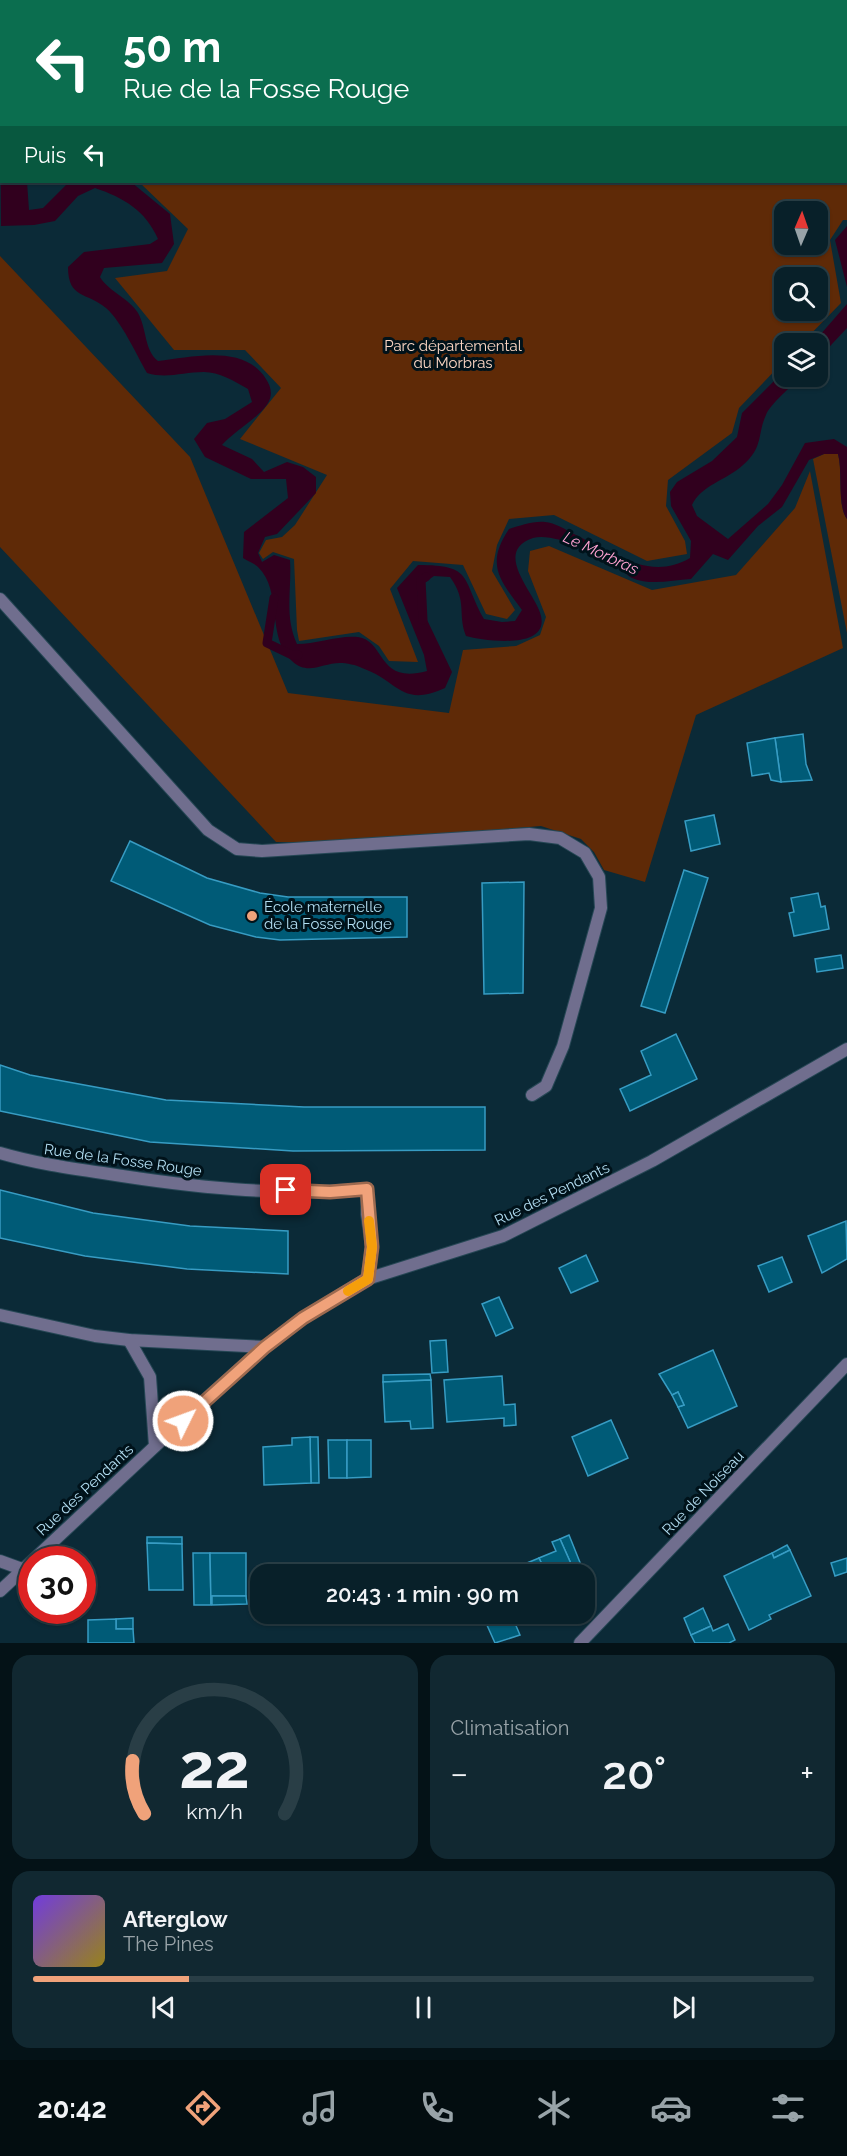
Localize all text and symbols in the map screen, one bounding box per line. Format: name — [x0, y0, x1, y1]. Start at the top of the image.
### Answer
text: 50 m — [123, 23, 221, 72]
icon: left — [24, 24, 102, 102]
text: Rue de la Fosse Rouge — [123, 73, 409, 104]
icon: left — [78, 138, 111, 171]
text: Puis — [24, 142, 66, 168]
north arrow — [774, 201, 828, 255]
map controls — [774, 201, 828, 387]
button: search — [774, 267, 828, 321]
button: layers — [774, 333, 828, 387]
park label: Parc départemental du Morbras — [384, 337, 523, 372]
water label: Le Morbras — [560, 527, 642, 579]
place label: École maternelle de la Fosse Rouge — [264, 898, 392, 933]
marker: École maternelle de la Fosse Rouge — [245, 909, 259, 923]
street label: Rue de la Fosse Rouge — [43, 1140, 203, 1180]
street label: Rue des Pendants — [492, 1158, 612, 1230]
pin — [260, 1164, 311, 1215]
icon: arrive — [269, 1173, 302, 1206]
position arrow — [151, 1389, 215, 1453]
street label: Rue des Pendants — [33, 1441, 137, 1539]
street label: Rue de Noiseau — [658, 1447, 748, 1539]
speed limit sign: 30 — [18, 1546, 96, 1624]
text: 20:43 · 1 min · 90 m — [326, 1581, 519, 1607]
text: Climatisation — [451, 1716, 569, 1740]
text: 22 — [180, 1729, 250, 1803]
text: 20° — [602, 1747, 666, 1800]
text: − — [451, 1754, 468, 1793]
text: + — [800, 1754, 814, 1793]
text: km/h — [186, 1799, 243, 1824]
text: Afterglow — [123, 1906, 228, 1932]
text: The Pines — [123, 1932, 214, 1956]
icon: previous — [147, 1991, 180, 2024]
icon: pause — [407, 1991, 440, 2024]
icon: next — [667, 1991, 700, 2024]
icon: directions — [182, 2087, 224, 2129]
icon: music — [299, 2087, 341, 2129]
icon: phone — [416, 2087, 458, 2129]
icon: climate — [533, 2087, 575, 2129]
icon: car — [650, 2087, 692, 2129]
icon: filters — [767, 2087, 809, 2129]
text: 20:42 — [38, 2093, 107, 2124]

